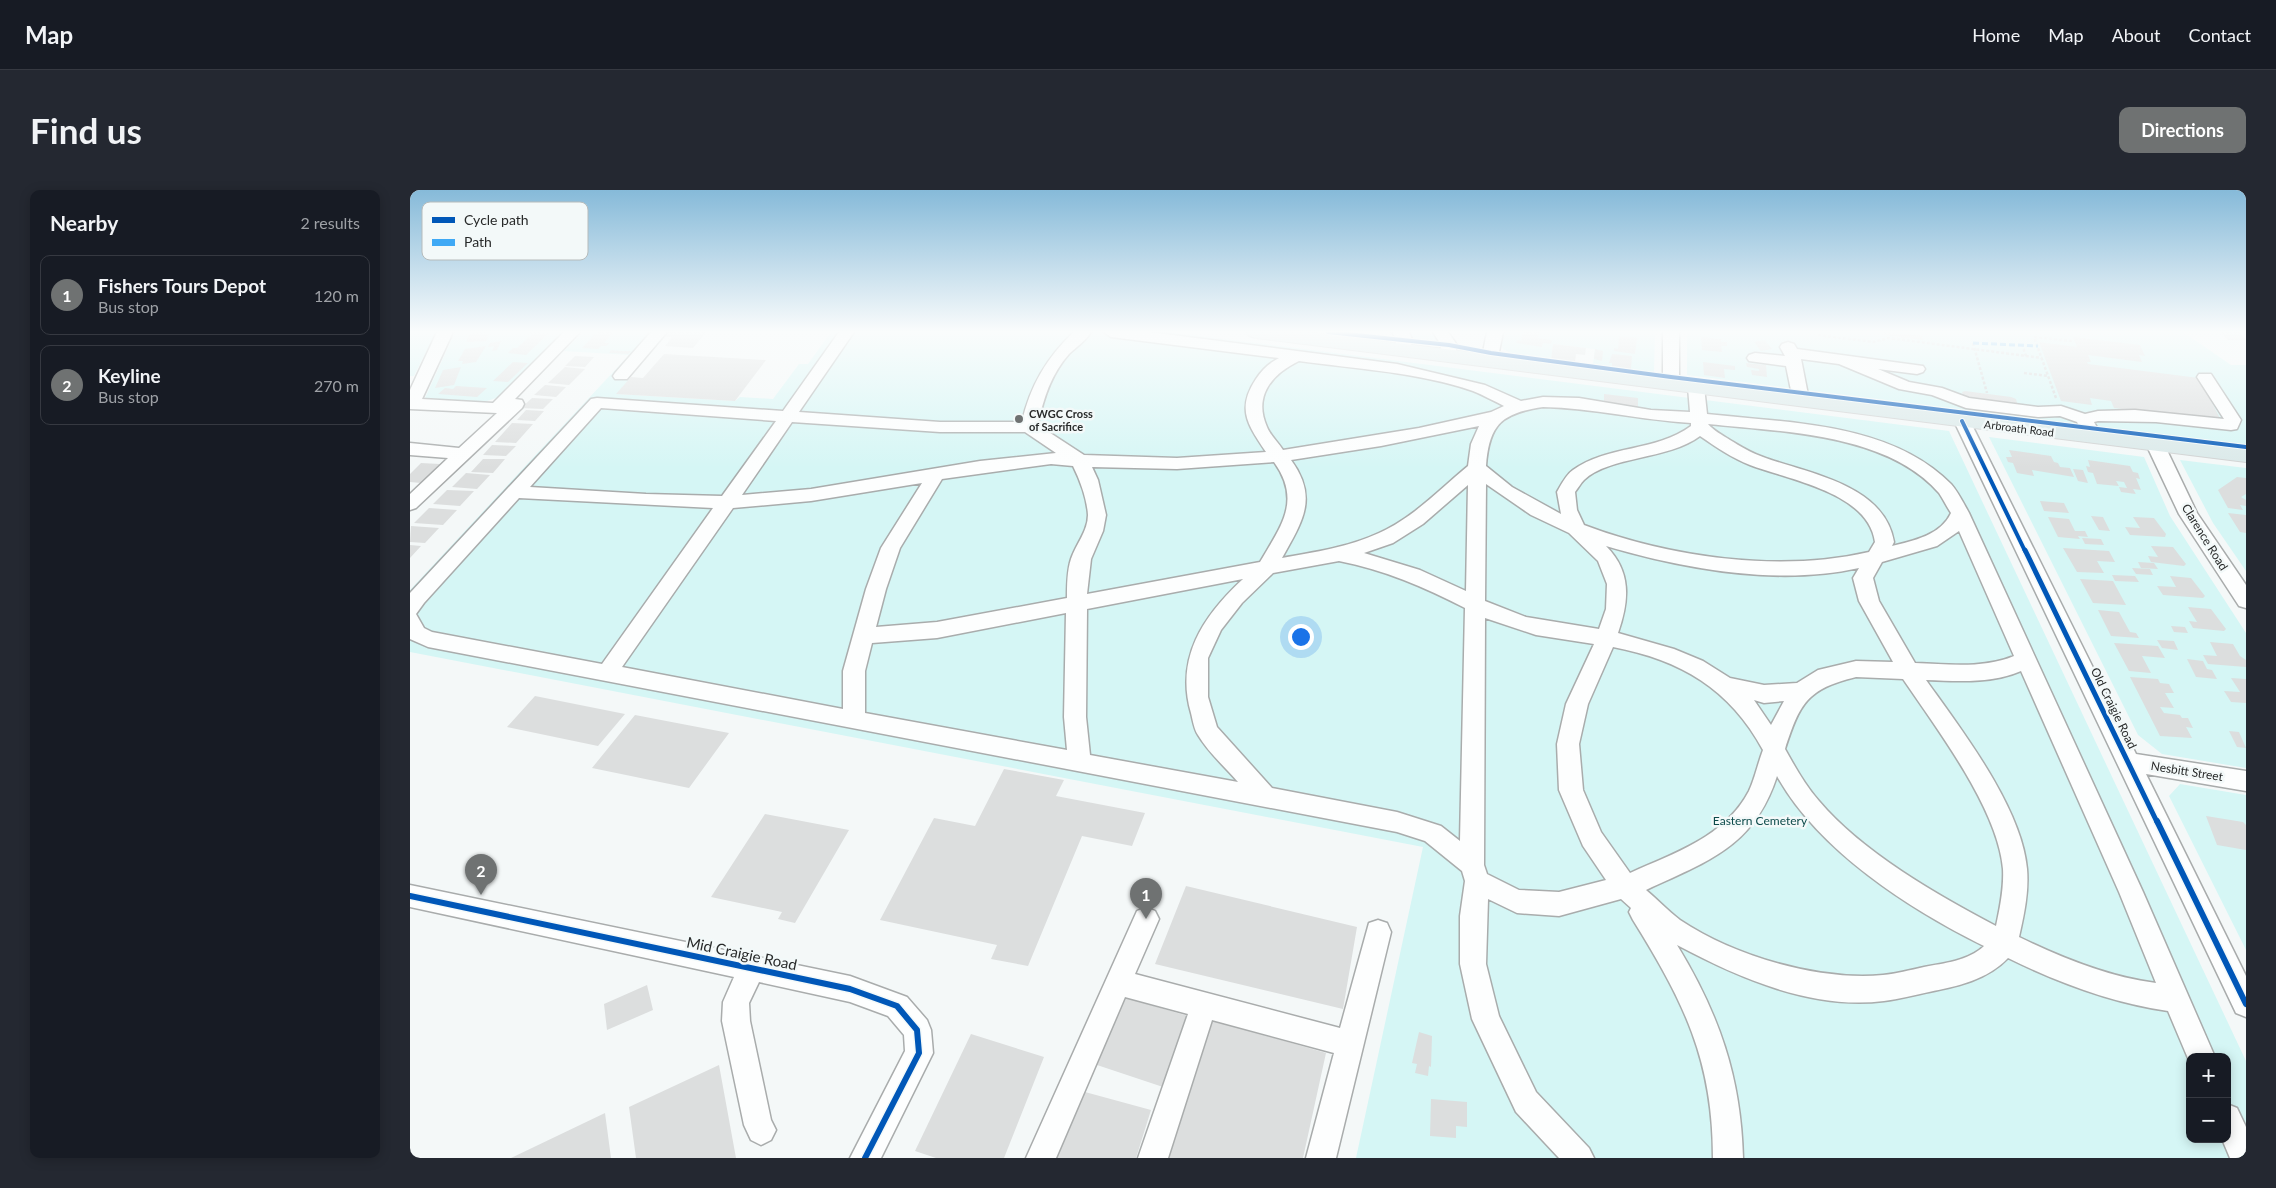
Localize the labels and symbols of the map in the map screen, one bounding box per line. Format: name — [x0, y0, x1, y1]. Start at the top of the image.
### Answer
legend — [422, 202, 588, 260]
text: Cycle path — [464, 211, 529, 228]
text: Path — [464, 233, 492, 250]
place label: CWGC Cross of Sacrifice — [1029, 407, 1093, 433]
marker: CWGC Cross of Sacrifice — [1013, 413, 1025, 425]
street label: Arbroath Road — [1983, 417, 2055, 439]
street label: Clarence Road — [2179, 501, 2231, 573]
your location — [1288, 624, 1314, 650]
street label: Old Craigie Road — [2088, 665, 2140, 751]
street label: Nesbitt Street — [2150, 758, 2225, 784]
park label: Eastern Cemetery — [1713, 813, 1808, 828]
pin: 2 — [465, 854, 497, 895]
pin: 1 — [1130, 878, 1162, 919]
street label: Mid Craigie Road — [685, 933, 799, 973]

